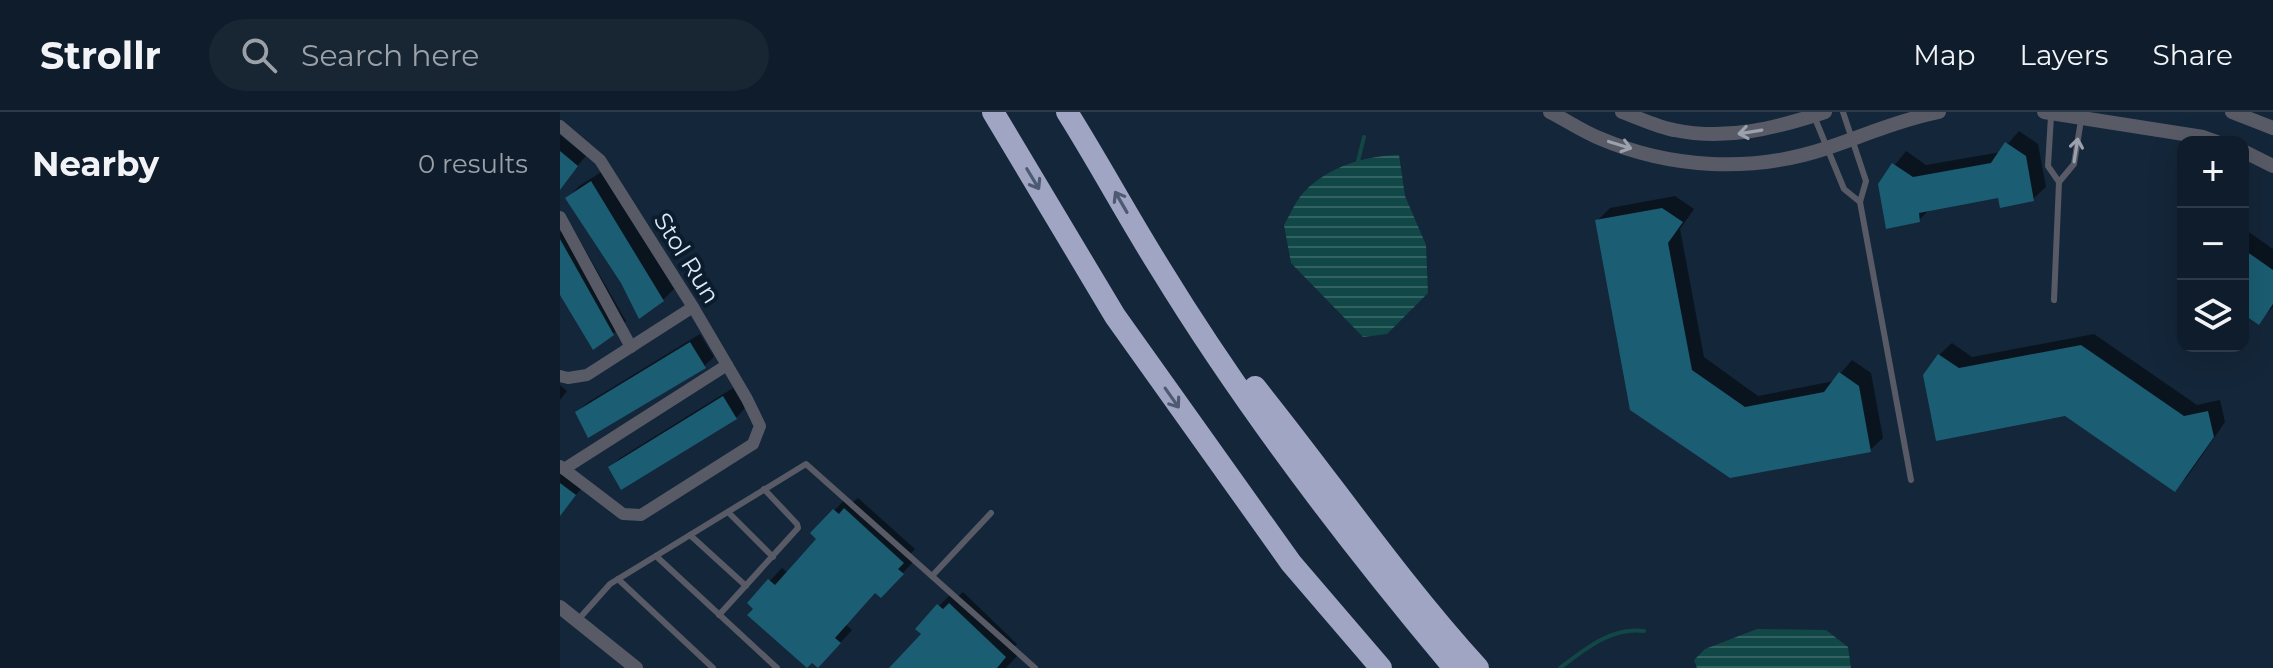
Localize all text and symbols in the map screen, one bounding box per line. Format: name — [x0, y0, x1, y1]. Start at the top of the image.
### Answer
search box — [209, 19, 769, 91]
text: Strollr — [40, 32, 161, 79]
icon: search — [237, 33, 281, 77]
text: Search here — [301, 37, 479, 74]
text: Map — [1913, 38, 1976, 72]
text: Layers — [2020, 38, 2109, 72]
text: Share — [2153, 38, 2233, 72]
one-way arrow — [1738, 125, 1763, 140]
map controls — [2177, 136, 2249, 352]
button: + — [2177, 136, 2249, 208]
one-way arrow — [1607, 138, 1632, 153]
one-way arrow — [2069, 138, 2084, 163]
text: Nearby — [32, 143, 159, 185]
text: 0 results — [418, 148, 528, 180]
one-way arrow — [1025, 167, 1041, 190]
one-way arrow — [1113, 191, 1129, 214]
street label: Stol Run — [648, 207, 726, 309]
button: − — [2177, 208, 2249, 280]
button: layers — [2177, 280, 2249, 352]
one-way arrow — [1164, 387, 1180, 409]

